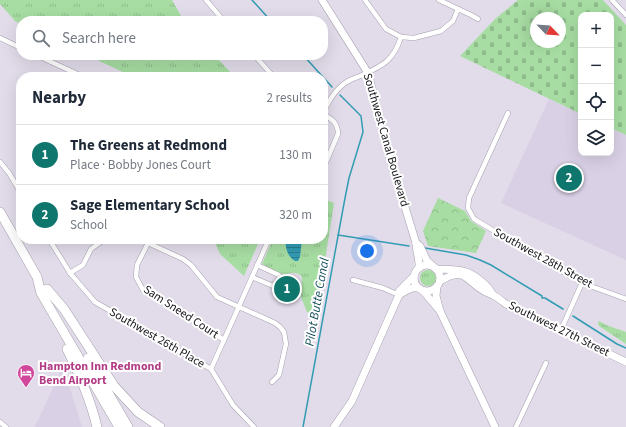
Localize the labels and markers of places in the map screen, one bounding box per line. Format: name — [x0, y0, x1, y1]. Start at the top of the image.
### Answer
pin: 2 — [556, 163, 582, 193]
pin: 1 — [274, 274, 300, 304]
place label: Hampton Inn Redmond Bend Airport — [39, 358, 161, 389]
hotel icon: Hampton Inn Redmond Bend Airport — [16, 363, 36, 388]

